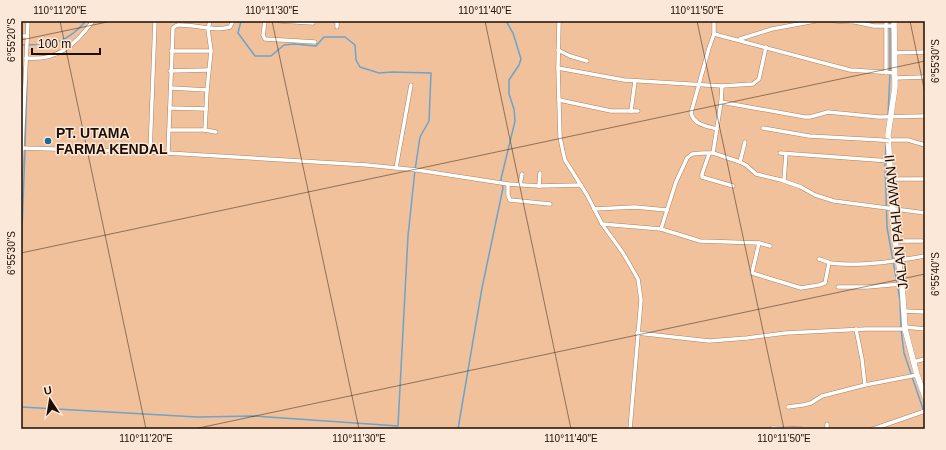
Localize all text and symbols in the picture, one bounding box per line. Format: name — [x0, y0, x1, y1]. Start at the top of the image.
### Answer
text: 110°11'20"E — [33, 5, 87, 16]
text: 110°11'30"E — [245, 5, 299, 16]
text: 110°11'40"E — [458, 5, 512, 16]
text: 110°11'50"E — [670, 5, 724, 16]
text: 6°55'20"S — [6, 18, 17, 62]
scale bar — [32, 30, 100, 56]
text: 100 m — [38, 37, 71, 51]
text: 6°55'30"S — [930, 39, 941, 83]
place label: PT. UTAMA FARMA KENDAL — [56, 125, 168, 157]
marker: PT. UTAMA FARMA KENDAL — [43, 136, 53, 146]
street label: JALAN PAHLAWAN II — [881, 154, 911, 290]
text: 6°55'30"S — [6, 231, 17, 275]
text: 6°55'40"S — [930, 252, 941, 296]
north arrow — [30, 380, 70, 420]
text: U — [43, 384, 53, 397]
text: 110°11'20"E — [119, 433, 173, 444]
text: 110°11'30"E — [332, 433, 386, 444]
text: 110°11'40"E — [544, 433, 598, 444]
text: 110°11'50"E — [757, 433, 811, 444]

